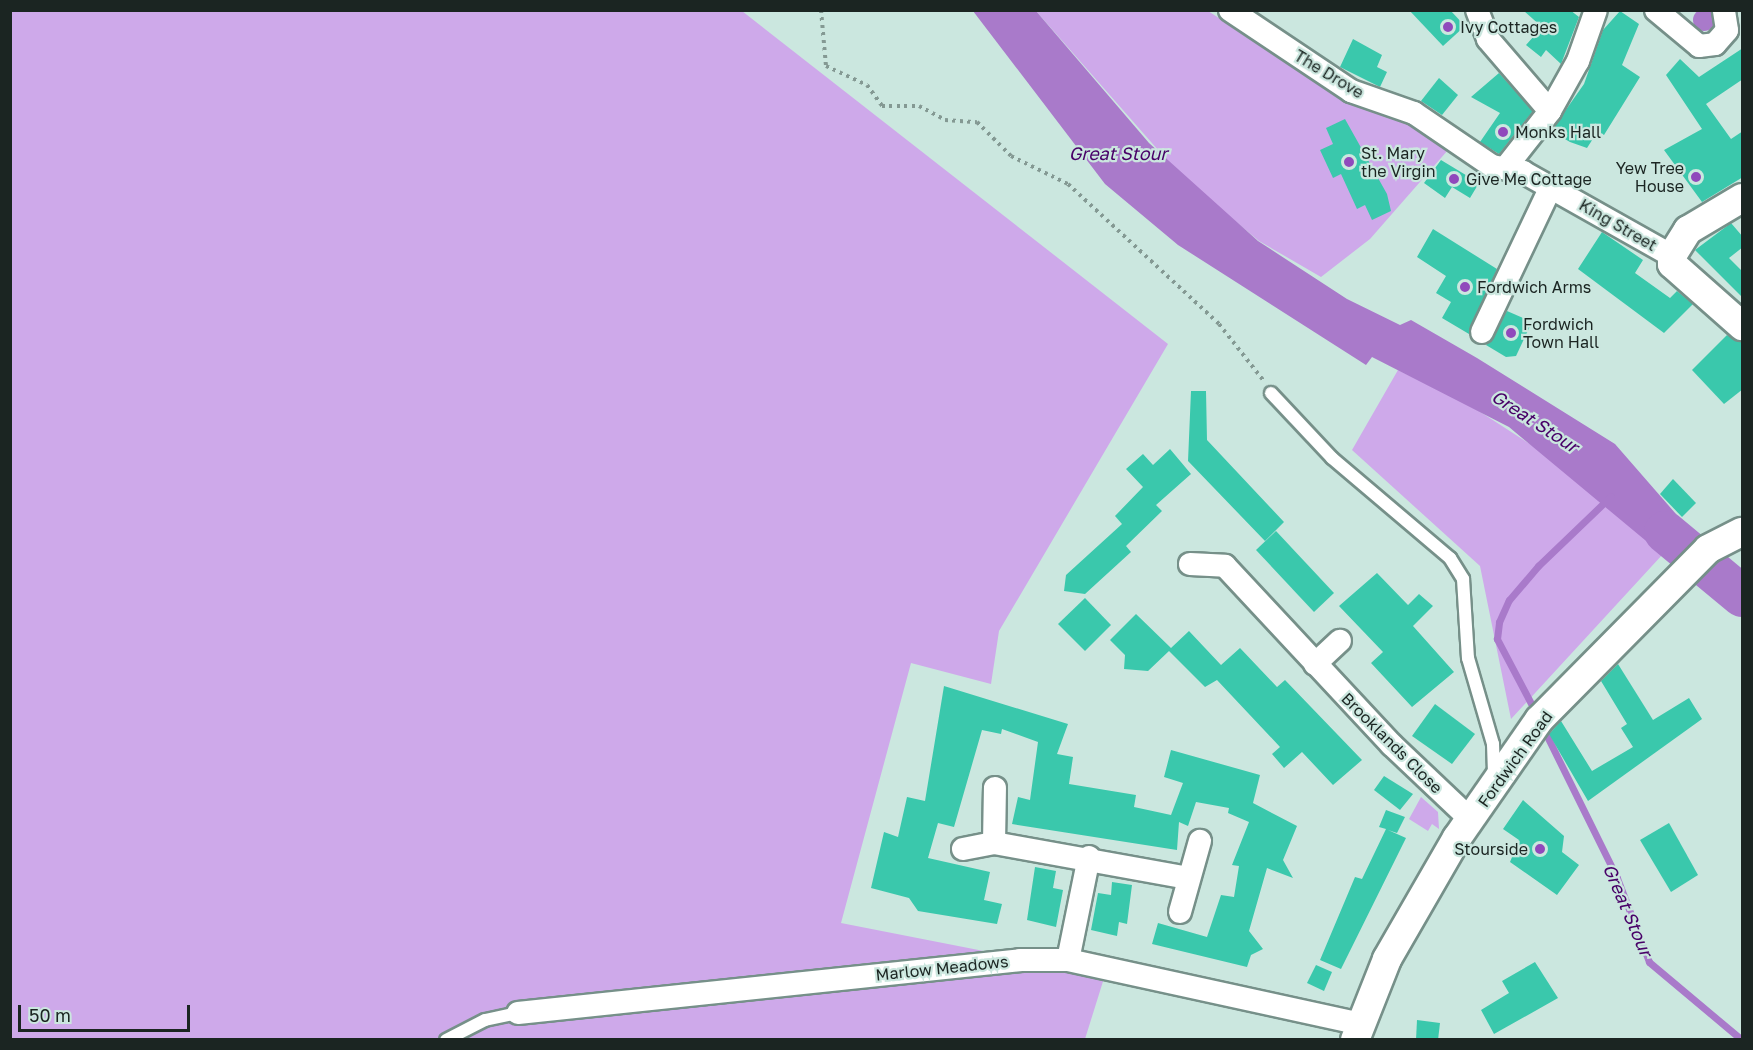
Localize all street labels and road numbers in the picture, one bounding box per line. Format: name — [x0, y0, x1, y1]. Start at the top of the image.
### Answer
street label: The Drove — [1291, 46, 1367, 102]
street label: King Street — [1576, 195, 1660, 255]
street label: Brooklands Close — [1338, 689, 1446, 797]
street label: Fordwich Road — [1474, 707, 1556, 811]
street label: Marlow Meadows — [875, 951, 1009, 985]

